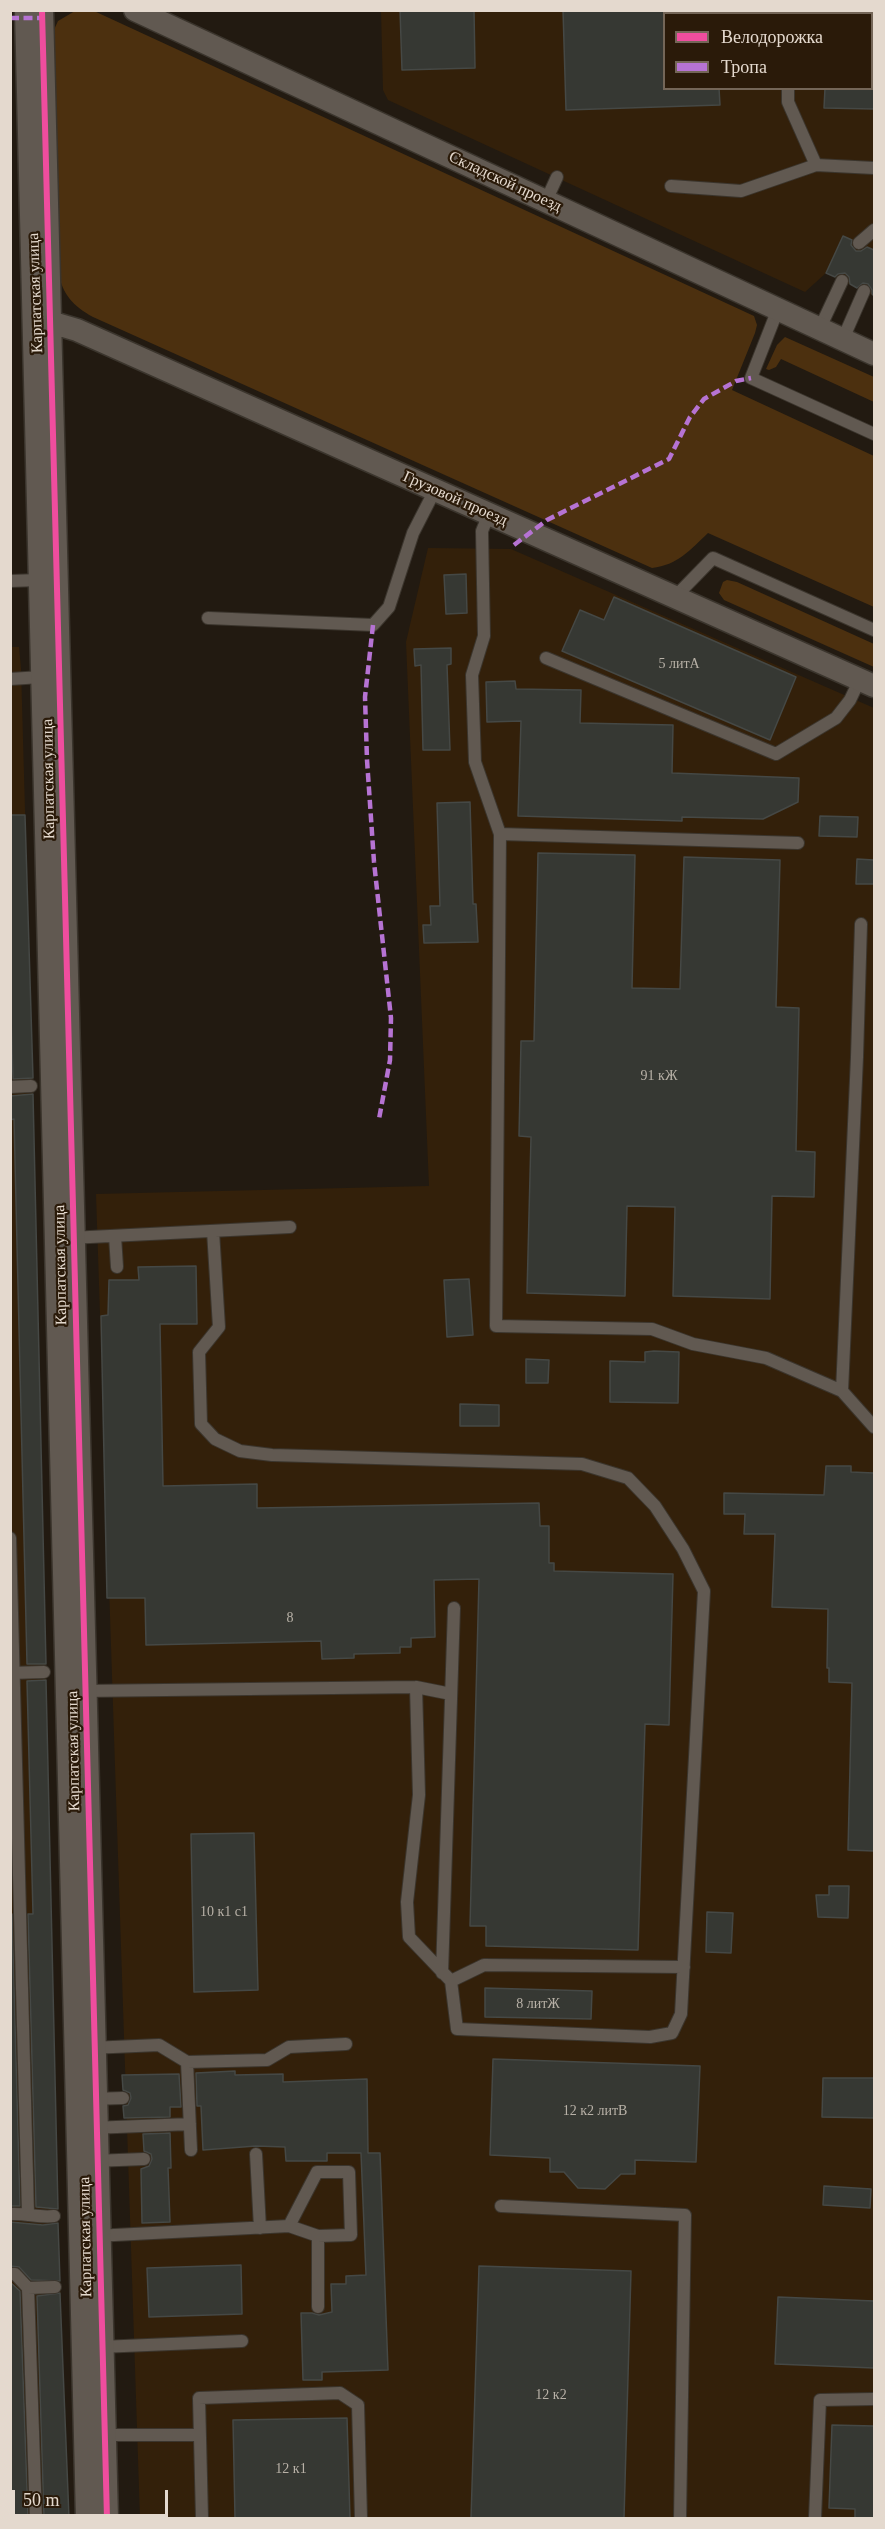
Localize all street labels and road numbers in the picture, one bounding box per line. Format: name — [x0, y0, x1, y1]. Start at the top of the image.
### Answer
street label: Складской проезд — [445, 147, 565, 217]
street label: Карпатская улица — [24, 232, 48, 354]
street label: Грузовой проезд — [400, 467, 510, 531]
street label: Карпатская улица — [38, 719, 60, 839]
street label: Карпатская улица — [50, 1205, 72, 1325]
street label: Карпатская улица — [63, 1691, 85, 1811]
street label: Карпатская улица — [75, 2177, 97, 2297]

